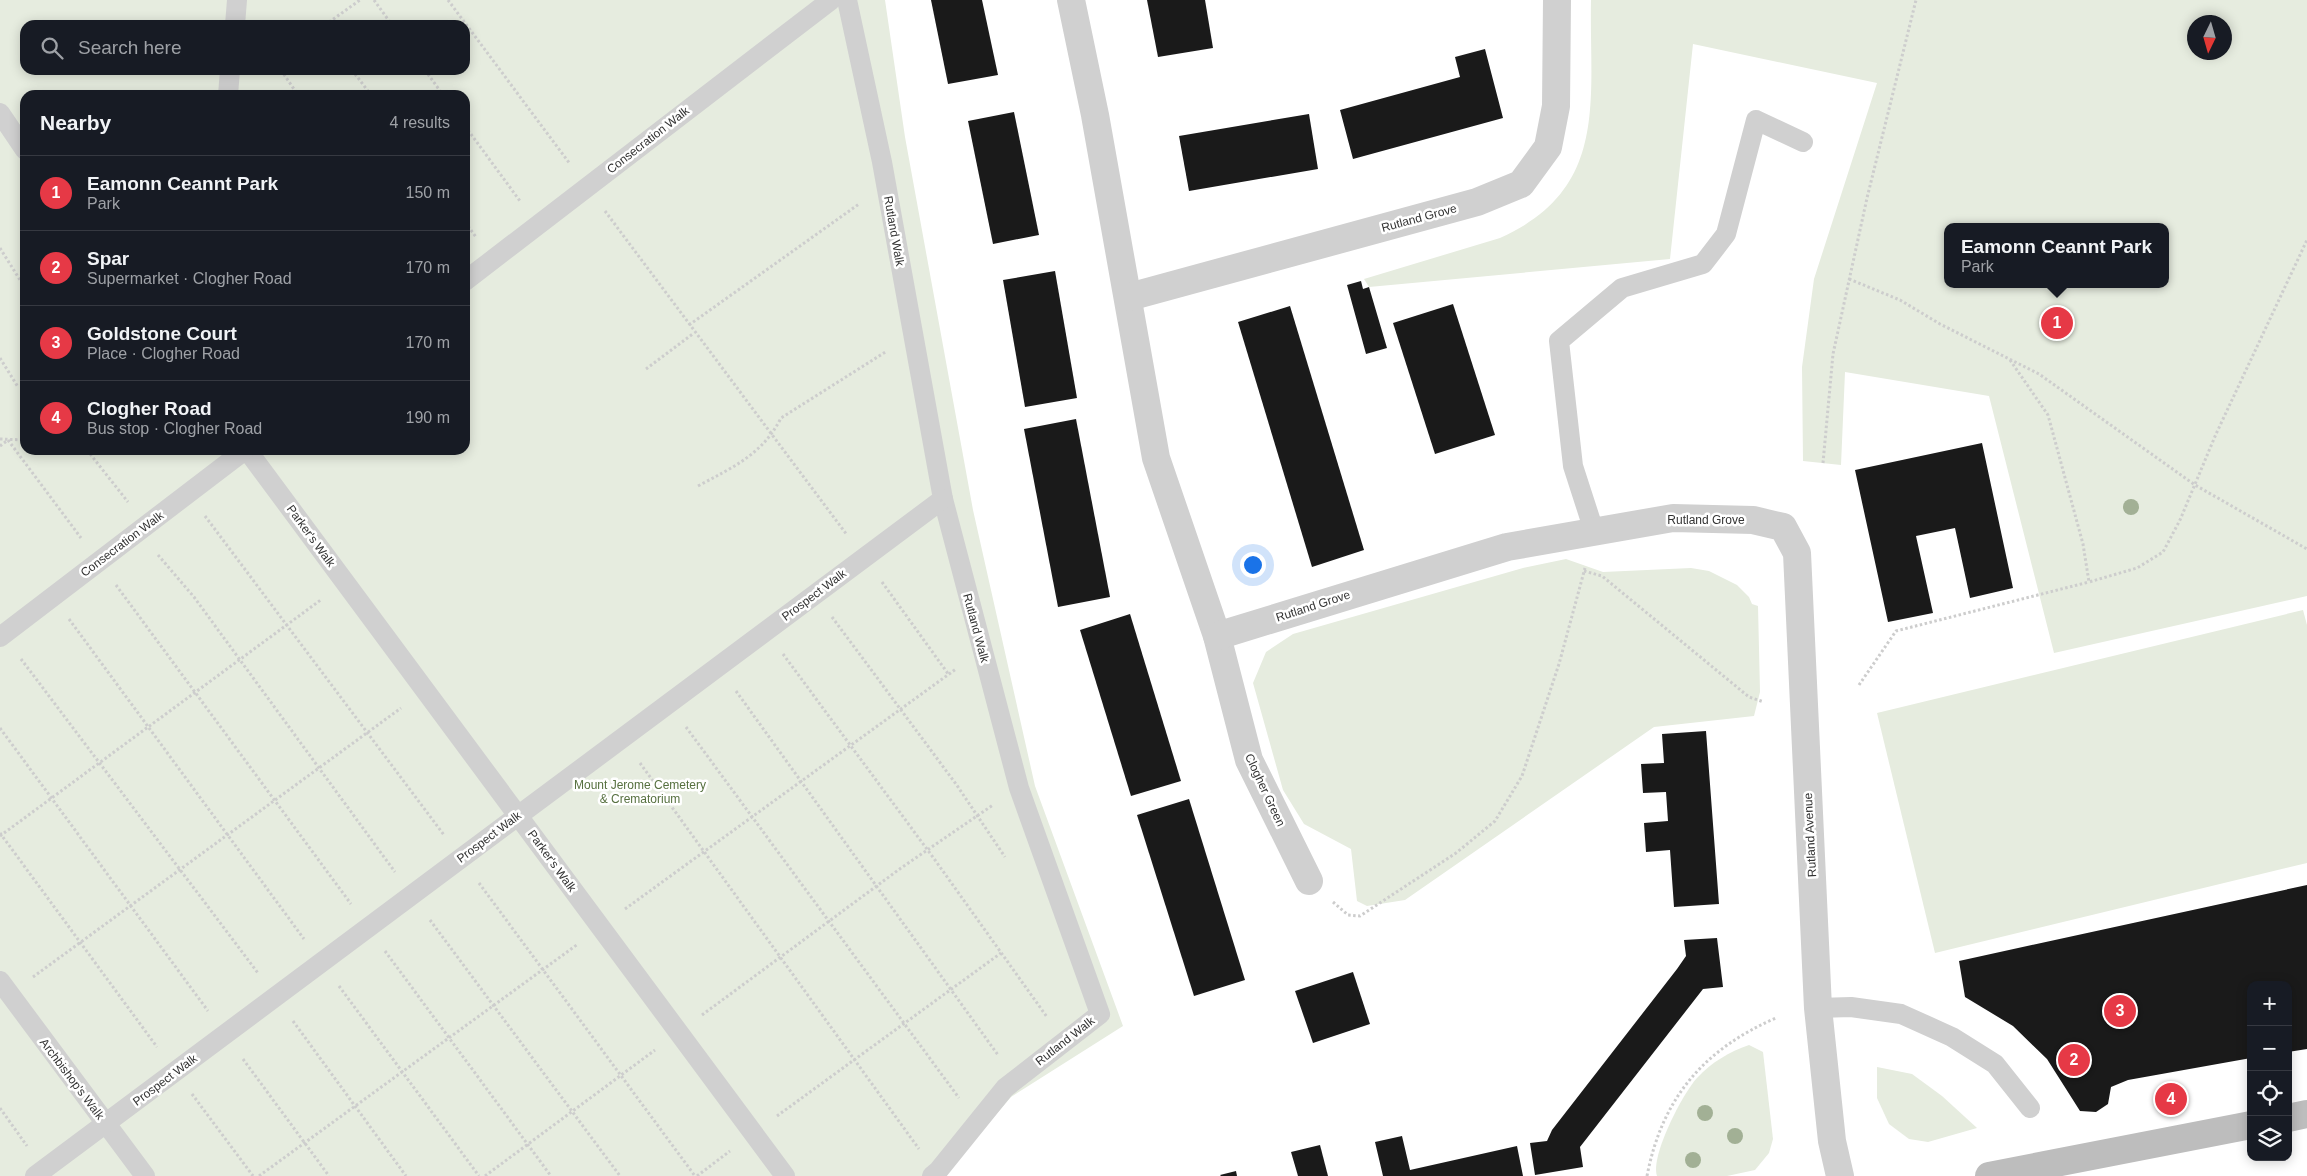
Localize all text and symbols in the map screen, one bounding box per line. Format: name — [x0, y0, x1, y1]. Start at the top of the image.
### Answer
north arrow — [2187, 15, 2232, 60]
search box — [20, 20, 470, 75]
icon: search — [38, 34, 66, 62]
text: Search here — [78, 37, 182, 58]
street label: Consecration Walk — [604, 103, 693, 176]
text: Nearby — [40, 111, 111, 134]
text: 4 results — [390, 114, 450, 131]
text: Eamonn Ceannt Park — [87, 173, 278, 194]
text: 1 — [52, 184, 60, 201]
text: 150 m — [406, 184, 450, 201]
text: Park — [87, 195, 120, 212]
street label: Rutland Walk — [881, 195, 907, 268]
street label: Rutland Grove — [1380, 201, 1458, 235]
popup — [1944, 223, 2169, 288]
text: Eamonn Ceannt Park — [1961, 236, 2152, 257]
text: Spar — [87, 248, 129, 269]
text: Park — [1961, 258, 1994, 275]
text: 2 — [52, 259, 60, 276]
text: 170 m — [406, 259, 450, 276]
text: Supermarket · Clogher Road — [87, 270, 292, 287]
pin: 1 — [2041, 304, 2073, 342]
text: Goldstone Court — [87, 323, 237, 344]
text: 3 — [52, 334, 60, 351]
text: 170 m — [406, 334, 450, 351]
text: Place · Clogher Road — [87, 345, 240, 362]
text: Clogher Road — [87, 398, 212, 419]
text: 4 — [52, 409, 60, 426]
text: 190 m — [406, 409, 450, 426]
text: Bus stop · Clogher Road — [87, 420, 262, 437]
street label: Parker's Walk — [284, 502, 339, 571]
street label: Consecration Walk — [78, 508, 167, 580]
street label: Rutland Grove — [1667, 513, 1745, 527]
your location — [1240, 552, 1266, 578]
street label: Prospect Walk — [779, 566, 850, 624]
street label: Rutland Grove — [1274, 587, 1352, 625]
street label: Rutland Walk — [960, 592, 992, 665]
street label: Clogher Green — [1242, 751, 1288, 829]
park label: Mount Jerome Cemetery & Crematorium — [574, 778, 706, 806]
street label: Rutland Avenue — [1801, 792, 1819, 878]
street label: Prospect Walk — [454, 808, 525, 866]
street label: Parker's Walk — [525, 827, 580, 896]
map controls — [2247, 981, 2292, 1161]
button: + — [2247, 981, 2292, 1026]
pin: 3 — [2104, 992, 2136, 1030]
street label: Rutland Walk — [1033, 1013, 1098, 1068]
button: − — [2247, 1026, 2292, 1071]
street label: Archbishop's Walk — [37, 1036, 108, 1123]
pin: 2 — [2058, 1041, 2090, 1079]
street label: Prospect Walk — [130, 1051, 201, 1109]
button: locate — [2247, 1071, 2292, 1116]
pin: 4 — [2155, 1080, 2187, 1118]
button: layers — [2247, 1116, 2292, 1161]

